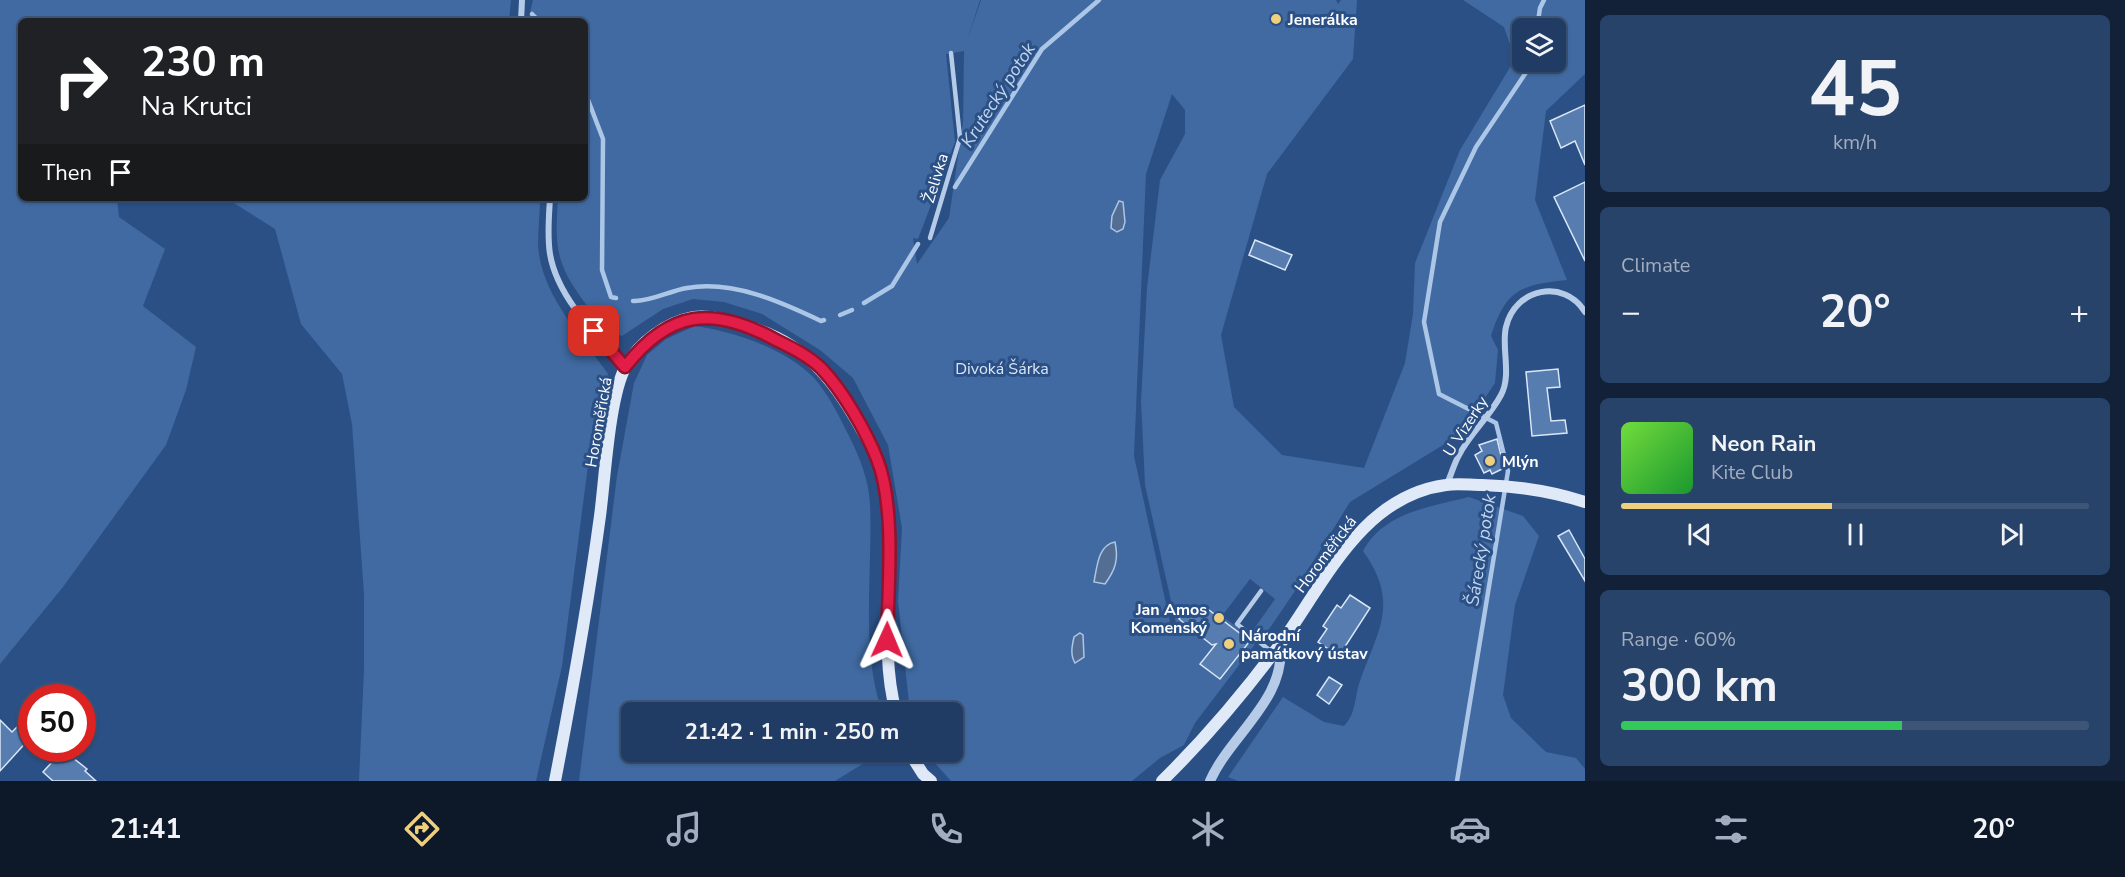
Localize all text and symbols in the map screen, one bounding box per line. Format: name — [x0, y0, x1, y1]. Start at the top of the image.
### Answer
place label: Jenerálka — [1287, 9, 1358, 31]
marker: Jenerálka — [1269, 12, 1283, 26]
map controls — [1512, 18, 1566, 72]
button: layers — [1512, 18, 1566, 72]
text: 230 m — [141, 34, 265, 91]
text: 45 — [1808, 36, 1902, 143]
water label: Krutecký potok — [955, 37, 1041, 152]
icon: right — [42, 42, 120, 120]
text: Na Krutci — [141, 88, 252, 125]
text: km/h — [1833, 129, 1877, 156]
street label: Želivka — [918, 151, 954, 206]
icon: arrive — [104, 156, 137, 189]
text: Then — [42, 158, 92, 188]
text: Climate — [1621, 252, 1690, 279]
text: 20° — [1819, 282, 1891, 343]
text: − — [1621, 290, 1641, 335]
text: + — [2069, 290, 2089, 335]
pin — [568, 305, 619, 356]
icon: arrive — [577, 314, 610, 347]
park label: Divoká Šárka — [955, 358, 1049, 380]
street label: Horoměřická — [580, 375, 618, 469]
street label: U Vizerky — [1438, 391, 1494, 461]
text: Neon Rain — [1711, 429, 1816, 459]
place label: Mlýn — [1502, 451, 1539, 473]
marker: Mlýn — [1483, 454, 1497, 468]
text: Kite Club — [1711, 459, 1793, 486]
water label: Šárecký potok — [1460, 491, 1502, 608]
street label: Horoměřická — [1290, 512, 1362, 598]
icon: previous — [1683, 518, 1716, 551]
icon: pause — [1839, 518, 1872, 551]
icon: next — [1995, 518, 2028, 551]
place label: Jan Amos Komenský — [1131, 599, 1208, 639]
position arrow — [855, 608, 919, 672]
marker: Jan Amos Komenský — [1212, 611, 1226, 625]
place label: Národní památkový ústav — [1241, 625, 1368, 665]
text: Range · 60% — [1621, 626, 1736, 653]
marker: Národní památkový ústav — [1222, 637, 1236, 651]
text: 300 km — [1621, 656, 1778, 717]
speed limit sign: 50 — [18, 684, 96, 762]
text: 21:42 · 1 min · 250 m — [685, 717, 899, 747]
icon: directions — [401, 808, 443, 850]
icon: music — [663, 808, 705, 850]
icon: phone — [925, 808, 967, 850]
icon: climate — [1187, 808, 1229, 850]
icon: car — [1449, 808, 1491, 850]
icon: filters — [1710, 808, 1752, 850]
text: 21:41 — [110, 811, 181, 848]
text: 20° — [1972, 811, 2015, 848]

